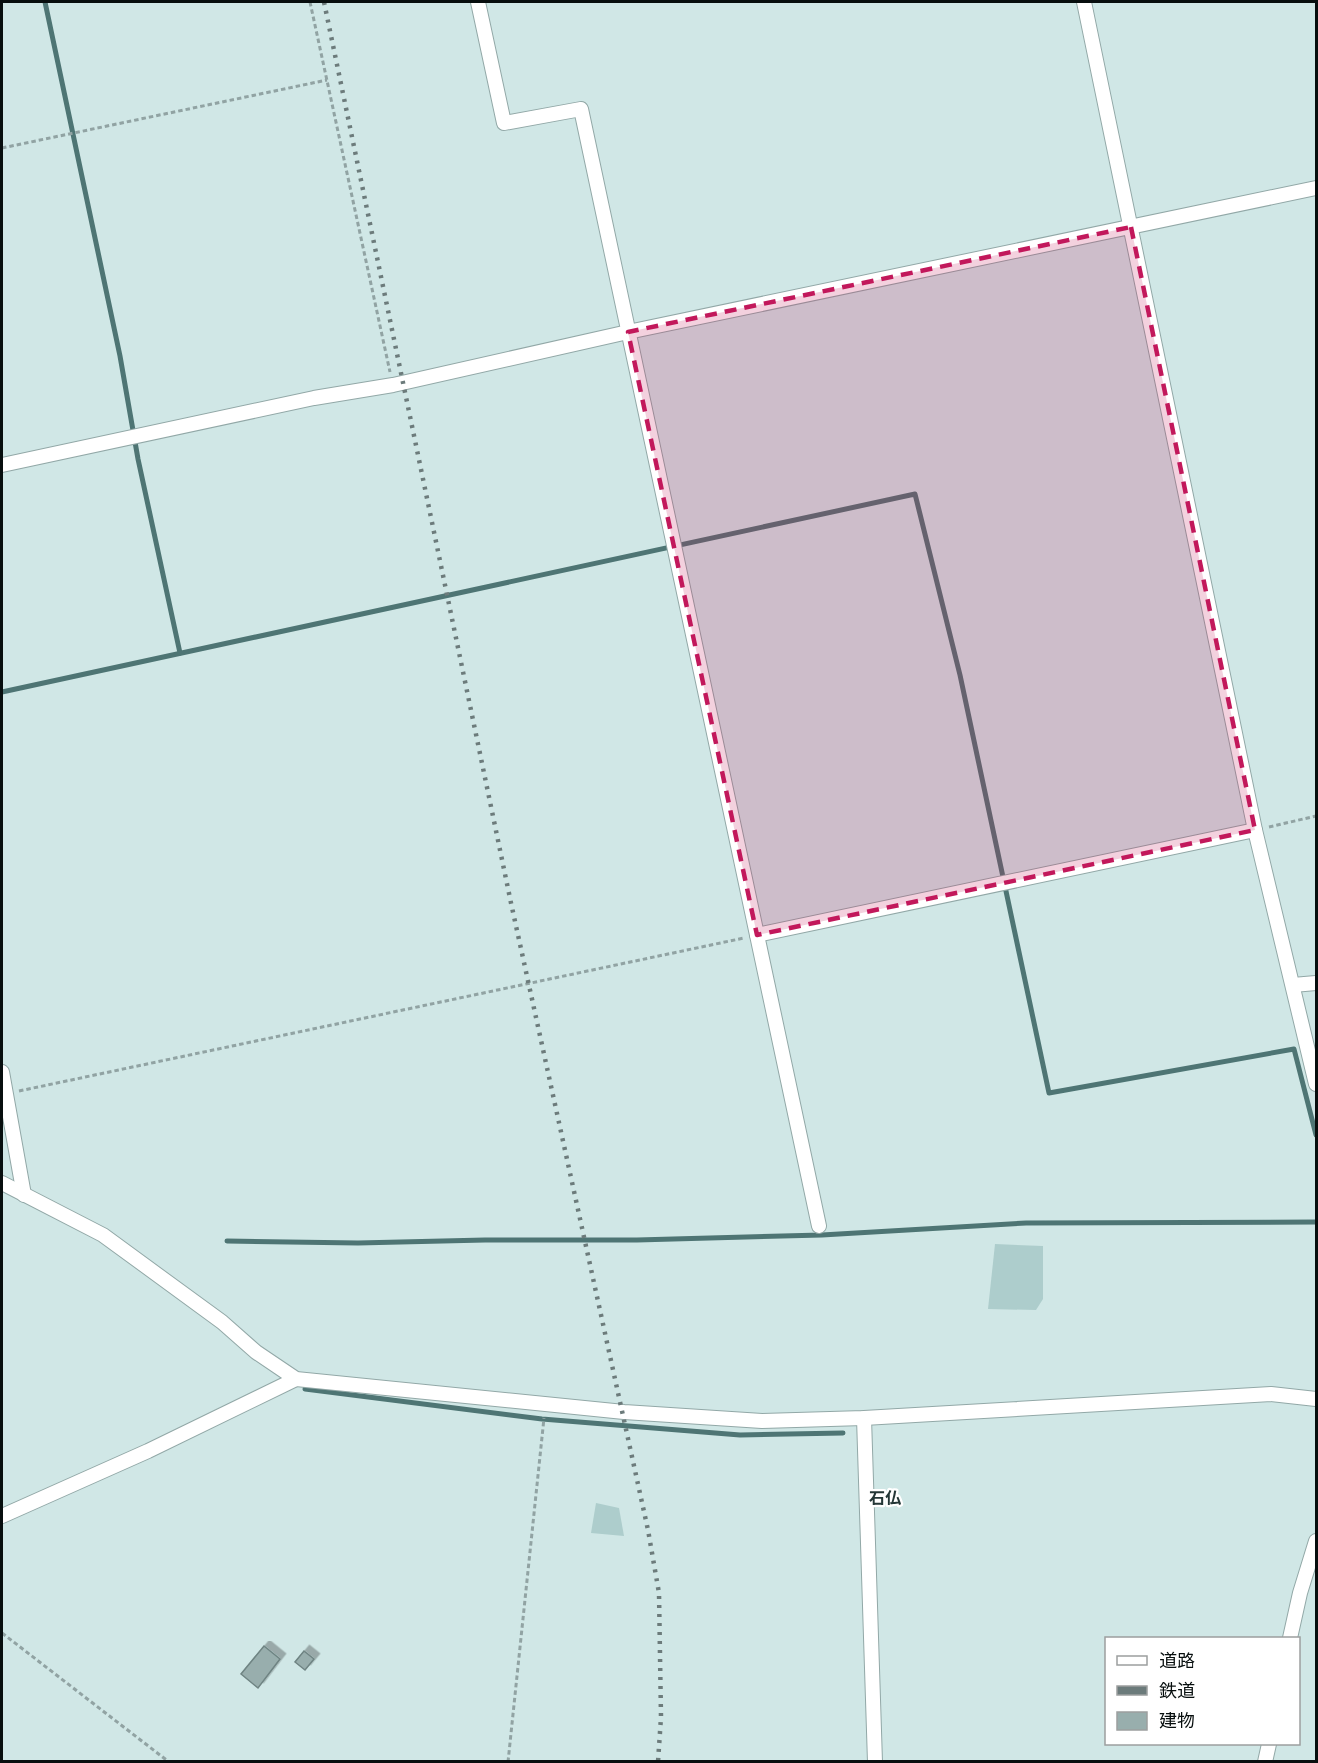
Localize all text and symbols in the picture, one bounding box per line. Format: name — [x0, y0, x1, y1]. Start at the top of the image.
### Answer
district label: 石仏 — [869, 1489, 901, 1508]
legend — [1105, 1637, 1300, 1745]
text: 道路 — [1159, 1650, 1195, 1671]
text: 鉄道 — [1159, 1680, 1195, 1701]
text: 建物 — [1159, 1710, 1195, 1731]

